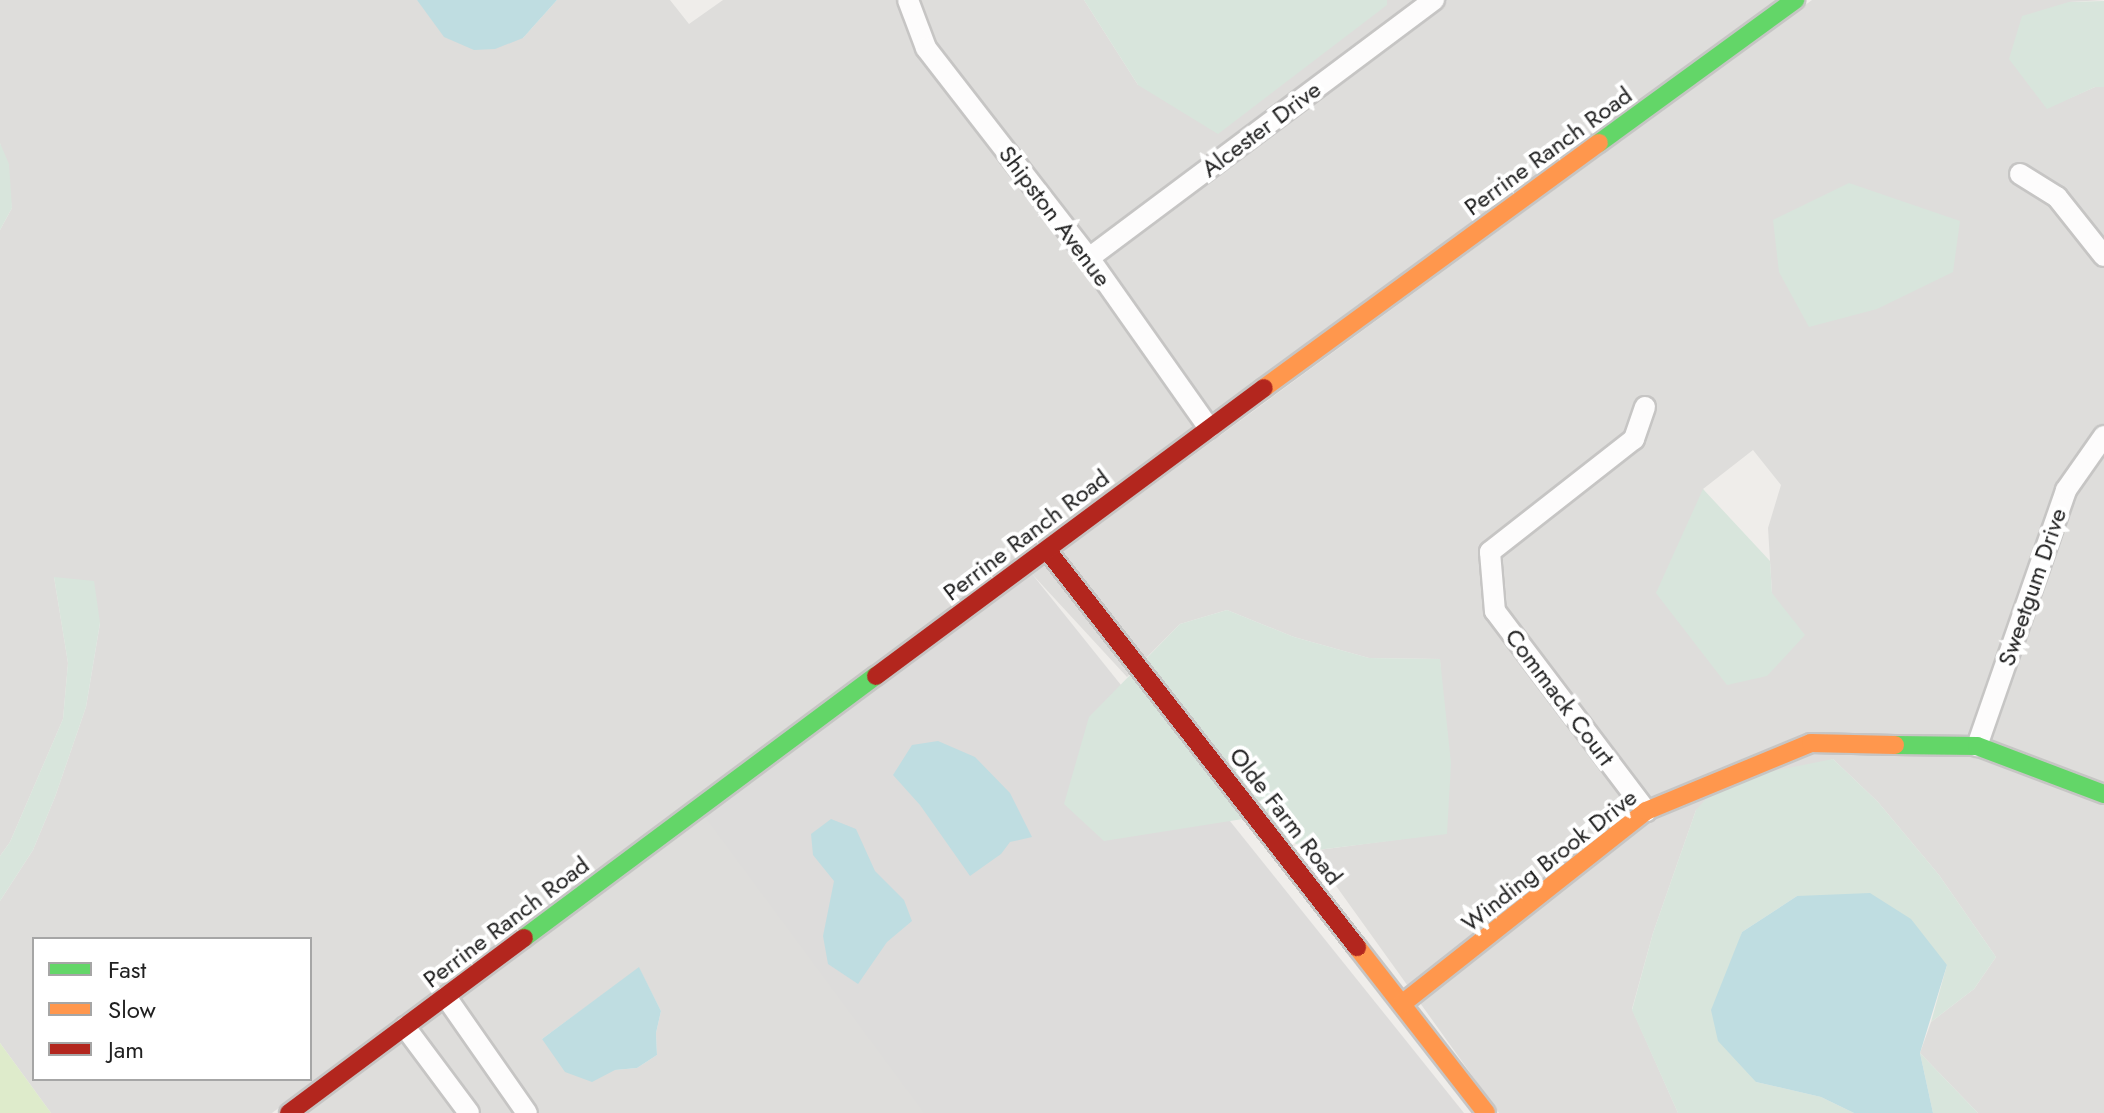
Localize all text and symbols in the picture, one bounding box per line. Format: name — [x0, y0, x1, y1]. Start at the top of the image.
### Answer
street label: Alcester Drive — [1196, 75, 1326, 183]
street label: Perrine Ranch Road — [1459, 80, 1637, 222]
street label: Shipston Avenue — [993, 140, 1117, 292]
street label: Perrine Ranch Road — [937, 463, 1115, 607]
street label: Sweetgum Drive — [1992, 504, 2072, 670]
street label: Commack Court — [1499, 623, 1621, 771]
street label: Olde Farm Road — [1223, 742, 1349, 890]
street label: Winding Brook Drive — [1456, 783, 1642, 937]
street label: Perrine Ranch Road — [417, 850, 595, 994]
legend — [32, 937, 312, 1081]
text: Fast — [108, 952, 146, 987]
text: Slow — [108, 992, 156, 1027]
text: Jam — [108, 1032, 144, 1067]

